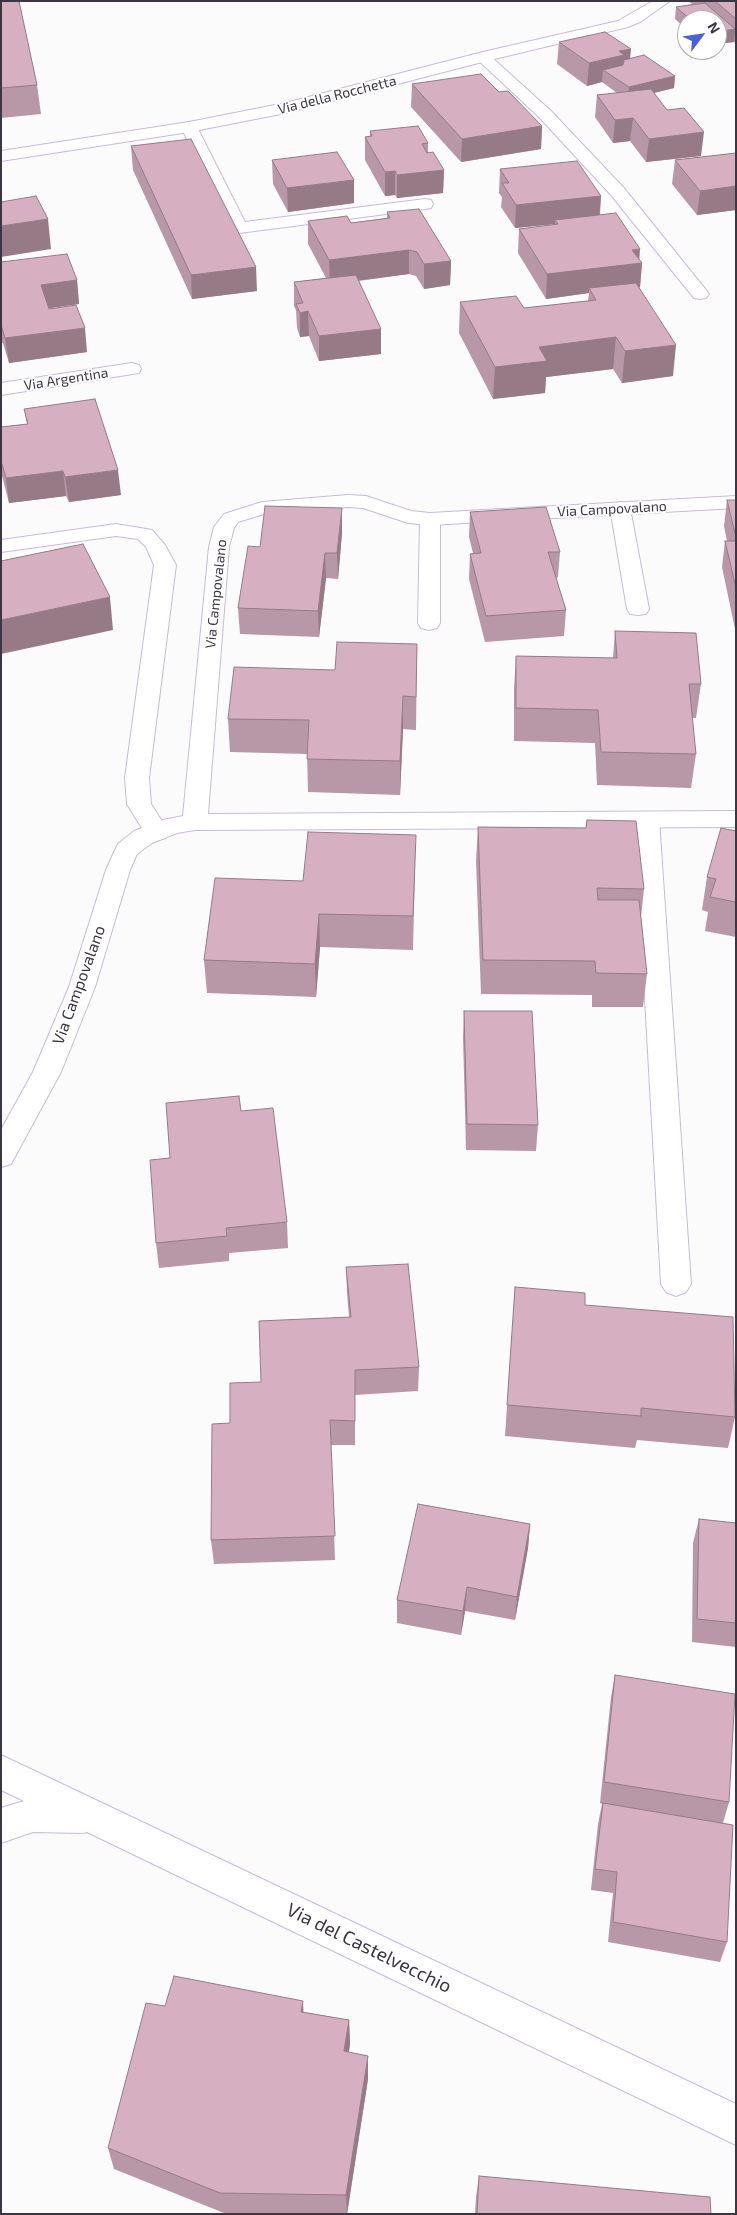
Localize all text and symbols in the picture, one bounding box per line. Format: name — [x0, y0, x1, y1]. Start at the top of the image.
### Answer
north arrow — [677, 10, 727, 60]
text: N — [705, 19, 724, 36]
street label: Via della Rocchetta — [276, 72, 398, 118]
street label: Via Argentina — [23, 364, 109, 394]
street label: Via Campovalano — [557, 498, 667, 520]
street label: Via Campovalano — [202, 539, 230, 649]
street label: Via Campovalano — [49, 923, 109, 1047]
street label: Via del Castelvecchio — [283, 1898, 455, 1998]

